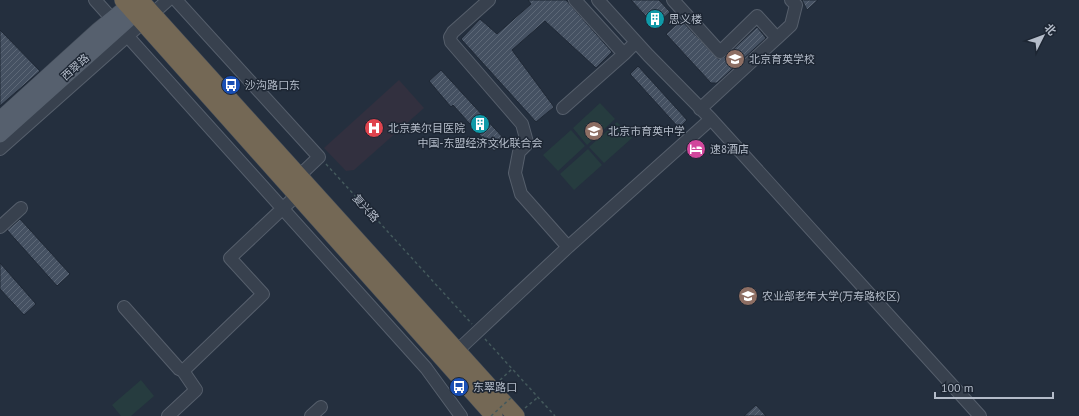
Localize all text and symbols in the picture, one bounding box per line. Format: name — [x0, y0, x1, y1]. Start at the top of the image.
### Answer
building icon: 思义楼 — [644, 8, 666, 30]
place label: 思义楼 — [669, 12, 702, 26]
north arrow — [1023, 16, 1063, 56]
text: 北 — [1042, 21, 1059, 38]
school or university icon: 北京育英学校 — [724, 48, 746, 70]
street label: 西翠路 — [58, 51, 92, 83]
place label: 北京育英学校 — [749, 52, 815, 66]
bus stop icon: 沙沟路口东 — [220, 74, 242, 96]
place label: 沙沟路口东 — [245, 78, 300, 92]
building icon: 中国-东盟经济文化联合会 — [469, 113, 491, 135]
hospital icon: 北京美尔目医院 — [363, 117, 385, 139]
school or university icon: 北京市育英中学 — [583, 120, 605, 142]
place label: 北京美尔目医院 — [388, 121, 465, 135]
place label: 北京市育英中学 — [608, 124, 685, 138]
place label: 中国-东盟经济文化联合会 — [418, 136, 542, 150]
hotel icon: 速8酒店 — [685, 138, 707, 160]
place label: 速8酒店 — [710, 142, 749, 156]
street label: 复兴路 — [350, 191, 382, 225]
school or university icon: 农业部老年大学(万寿路校区) — [737, 285, 759, 307]
place label: 农业部老年大学(万寿路校区) — [762, 289, 900, 303]
scale bar — [935, 374, 1053, 400]
bus stop icon: 东翠路口 — [448, 376, 470, 398]
place label: 东翠路口 — [473, 380, 517, 394]
text: 100 m — [941, 380, 974, 395]

